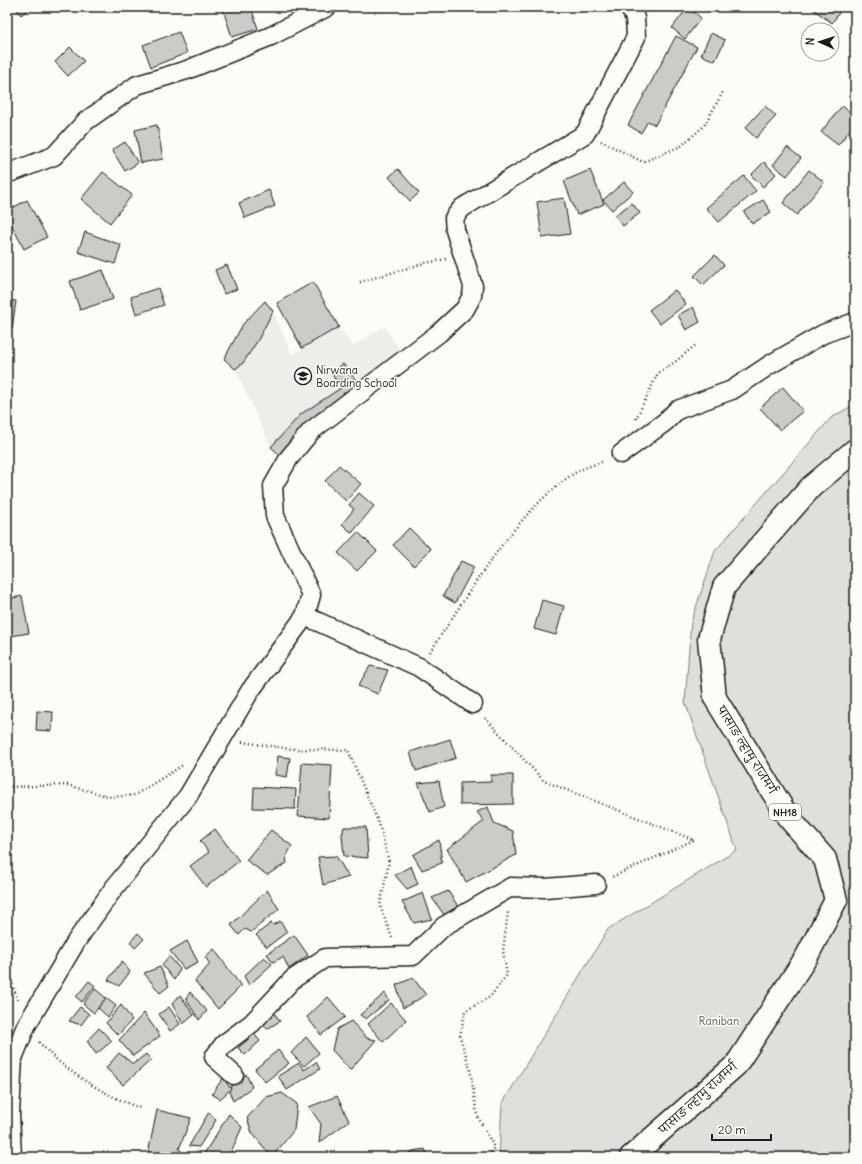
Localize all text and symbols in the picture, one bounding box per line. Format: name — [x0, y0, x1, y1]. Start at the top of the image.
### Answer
north arrow — [800, 22, 840, 62]
text: N — [803, 37, 817, 46]
place label: Nirwana Boarding School — [316, 363, 397, 390]
school or university icon: Nirwana Boarding School — [293, 366, 313, 386]
street label: पासाङ ल्हामु राजमर्ग — [713, 702, 782, 798]
road number: NH18 — [769, 804, 801, 820]
park label: Raniban — [699, 1014, 739, 1028]
street label: पासाङ ल्हामु राजमर्ग — [654, 1057, 742, 1138]
scale bar — [712, 1116, 771, 1142]
text: 20 m — [718, 1122, 746, 1137]

